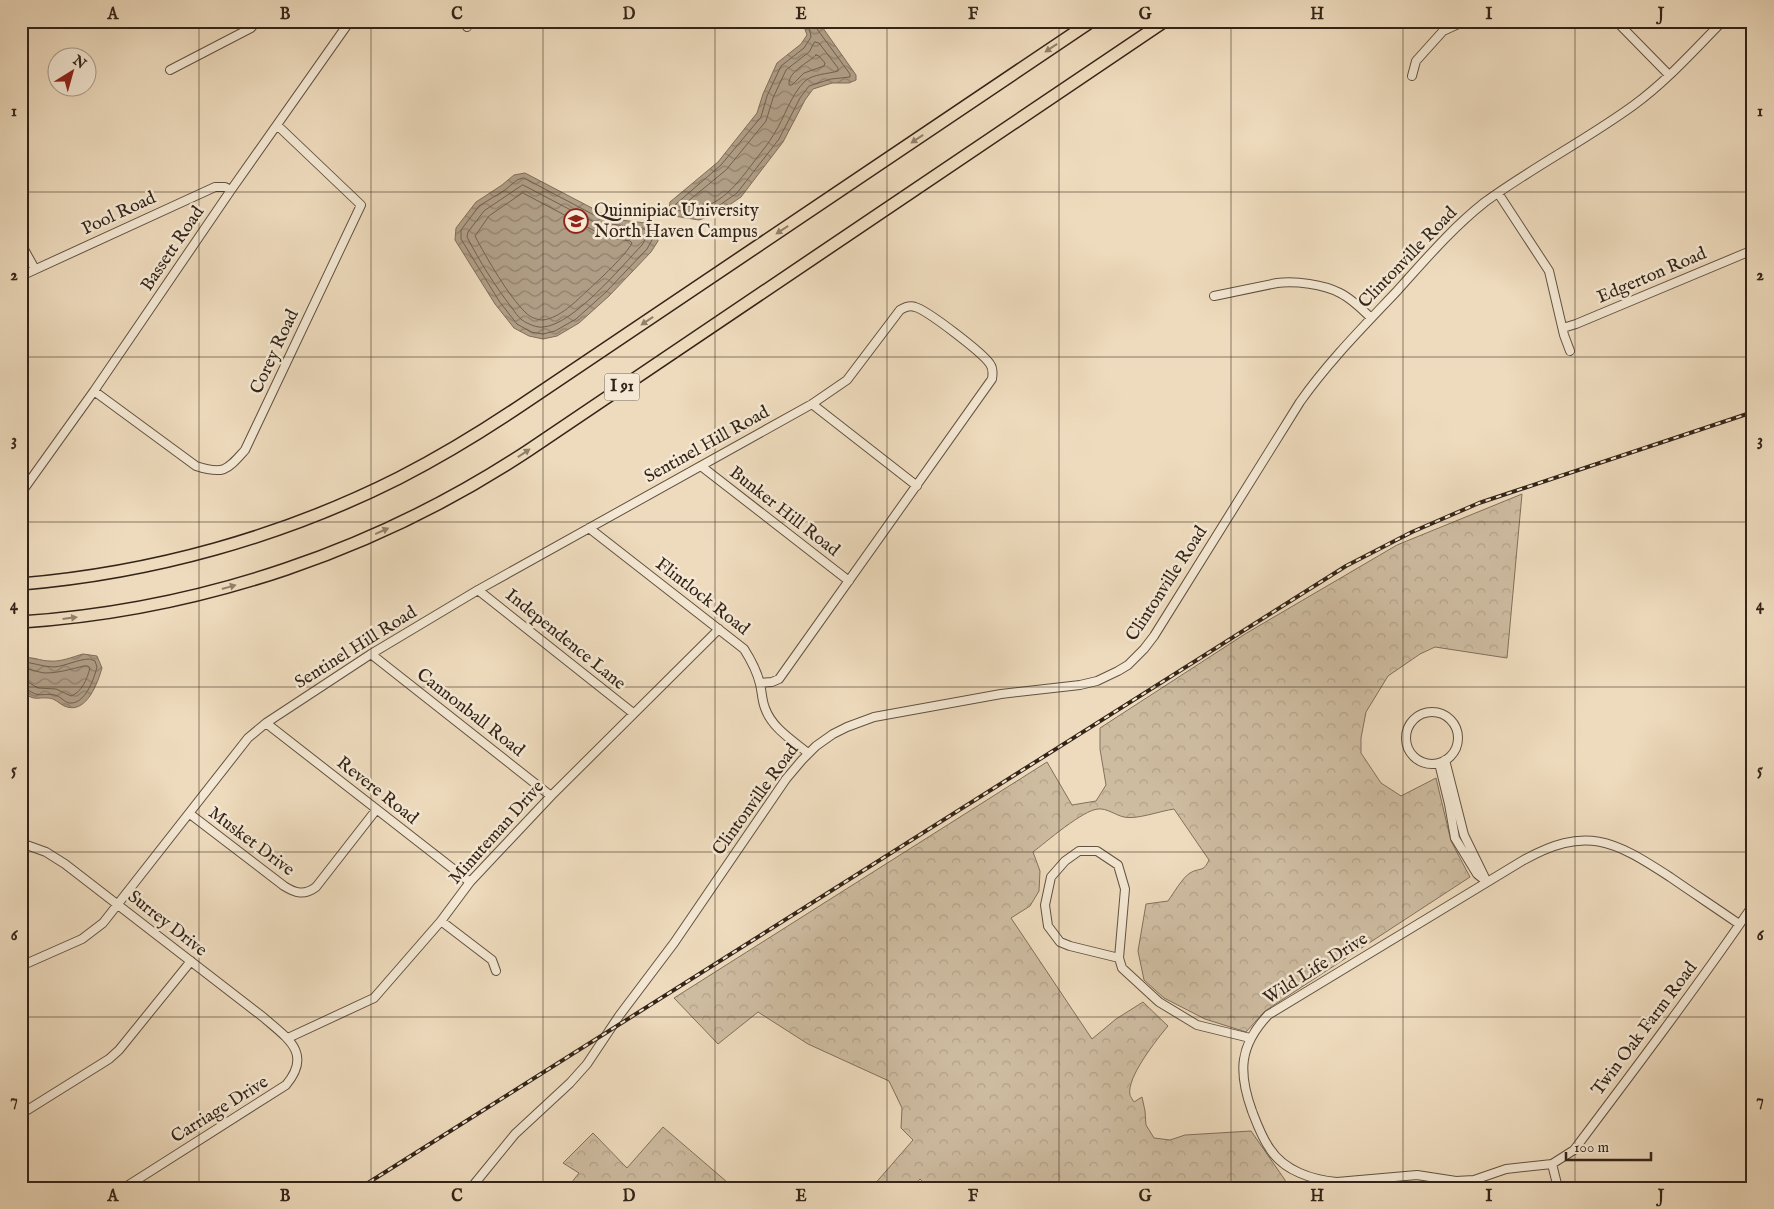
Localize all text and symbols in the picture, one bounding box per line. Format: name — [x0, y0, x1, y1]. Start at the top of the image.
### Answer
text: A — [107, 5, 120, 25]
text: B — [280, 5, 291, 25]
text: C — [451, 5, 463, 25]
text: D — [623, 5, 636, 25]
text: E — [795, 5, 807, 25]
text: F — [968, 5, 979, 25]
text: G — [1139, 5, 1152, 25]
text: H — [1310, 5, 1324, 25]
text: I — [1486, 5, 1493, 25]
text: J — [1656, 5, 1665, 25]
one-way arrow — [1045, 44, 1058, 53]
north arrow — [48, 48, 98, 98]
text: N — [68, 51, 89, 73]
text: 1 — [11, 102, 17, 122]
text: 1 — [1757, 102, 1763, 122]
one-way arrow — [910, 134, 923, 144]
street label: Pool Road — [78, 187, 160, 241]
place label: Quinnipiac University North Haven Campus — [594, 200, 759, 244]
street label: Bassett Road — [136, 202, 210, 296]
street label: Clintonville Road — [1354, 202, 1463, 314]
school or university icon: Quinnipiac University North Haven Campus — [563, 208, 589, 234]
one-way arrow — [775, 225, 789, 235]
street label: Edgerton Road — [1594, 242, 1711, 309]
text: 2 — [10, 266, 18, 286]
text: 2 — [1756, 266, 1764, 286]
street label: Corey Road — [245, 306, 305, 398]
one-way arrow — [640, 316, 654, 326]
road number: I 91 — [604, 374, 640, 401]
street label: Sentinel Hill Road — [640, 401, 774, 489]
text: 3 — [11, 431, 17, 451]
text: 3 — [1757, 431, 1763, 451]
one-way arrow — [517, 448, 531, 458]
street label: Bunker Hill Road — [724, 462, 844, 563]
street label: Clintonville Road — [1121, 522, 1213, 646]
one-way arrow — [375, 527, 389, 535]
street label: Flintlock Road — [650, 553, 754, 641]
one-way arrow — [222, 582, 237, 590]
street label: Independence Lane — [500, 584, 630, 696]
text: 4 — [10, 596, 19, 616]
text: 4 — [1756, 596, 1765, 616]
street label: Sentinel Hill Road — [291, 601, 422, 695]
one-way arrow — [62, 614, 78, 622]
street label: Cannonball Road — [411, 664, 529, 763]
street label: Clintonville Road — [708, 739, 805, 860]
street label: Revere Road — [331, 752, 423, 830]
text: 5 — [11, 761, 17, 781]
text: 5 — [1757, 761, 1763, 781]
street label: Minuteman Drive — [444, 776, 550, 890]
street label: Musket Drive — [203, 802, 299, 882]
street label: Surrey Drive — [123, 886, 211, 962]
text: 6 — [11, 926, 19, 946]
text: 6 — [1757, 926, 1765, 946]
street label: Wild Life Drive — [1260, 928, 1372, 1010]
street label: Twin Oak Farm Road — [1587, 957, 1703, 1101]
street label: Carriage Drive — [167, 1071, 273, 1149]
text: 7 — [10, 1091, 18, 1111]
text: 7 — [1756, 1091, 1764, 1111]
scale bar — [1566, 1129, 1652, 1161]
text: 100 m — [1574, 1138, 1610, 1157]
text: A — [107, 1187, 120, 1207]
text: B — [280, 1187, 291, 1207]
text: C — [451, 1187, 463, 1207]
text: D — [623, 1187, 636, 1207]
text: E — [795, 1187, 807, 1207]
text: F — [968, 1187, 979, 1207]
text: G — [1139, 1187, 1152, 1207]
text: H — [1310, 1187, 1324, 1207]
text: I — [1486, 1187, 1493, 1207]
text: J — [1656, 1187, 1665, 1207]

